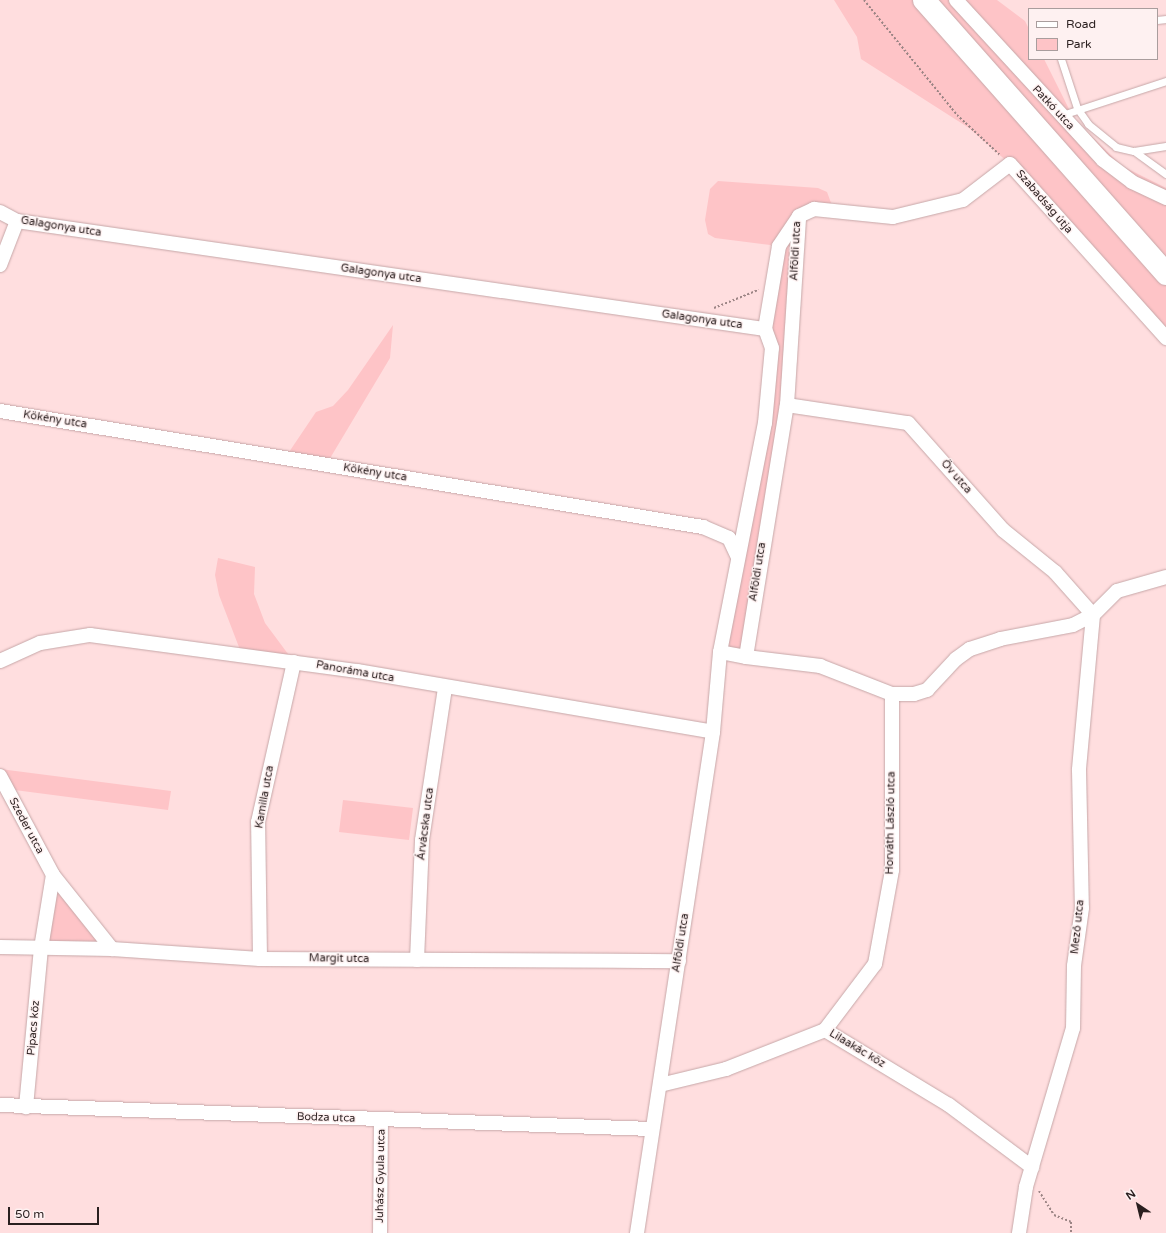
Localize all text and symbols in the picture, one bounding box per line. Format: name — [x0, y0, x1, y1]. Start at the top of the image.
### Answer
legend — [1028, 8, 1158, 60]
text: Road — [1066, 17, 1096, 31]
text: Park — [1066, 37, 1092, 51]
street label: Patkó utca — [1029, 83, 1077, 133]
street label: Szabadság útja — [1013, 168, 1075, 236]
street label: Galagonya utca — [20, 214, 102, 240]
street label: Alföldi utca — [788, 221, 804, 281]
street label: Galagonya utca — [340, 262, 422, 286]
street label: Galagonya utca — [661, 308, 743, 332]
street label: Kökény utca — [22, 408, 88, 432]
street label: Öv utca — [938, 457, 974, 497]
street label: Kökény utca — [342, 461, 408, 485]
street label: Alföldi utca — [747, 542, 769, 602]
street label: Panoráma utca — [315, 659, 395, 685]
street label: Kamilla utca — [253, 764, 277, 830]
street label: Horváth László utca — [884, 771, 898, 875]
street label: Árvácska utca — [415, 787, 437, 861]
street label: Szeder utca — [6, 796, 46, 856]
street label: Mező utca — [1069, 899, 1087, 955]
street label: Alföldi utca — [670, 913, 692, 973]
street label: Margit utca — [309, 952, 369, 966]
street label: Pipacs köz — [25, 1000, 43, 1056]
street label: Lilaakác köz — [827, 1027, 887, 1071]
street label: Bodza utca — [296, 1110, 356, 1126]
street label: Juhász Gyula utca — [374, 1129, 388, 1223]
north arrow — [1118, 1185, 1158, 1225]
text: N — [1123, 1187, 1138, 1203]
scale bar — [10, 1199, 101, 1225]
text: 50 m — [15, 1207, 44, 1221]

